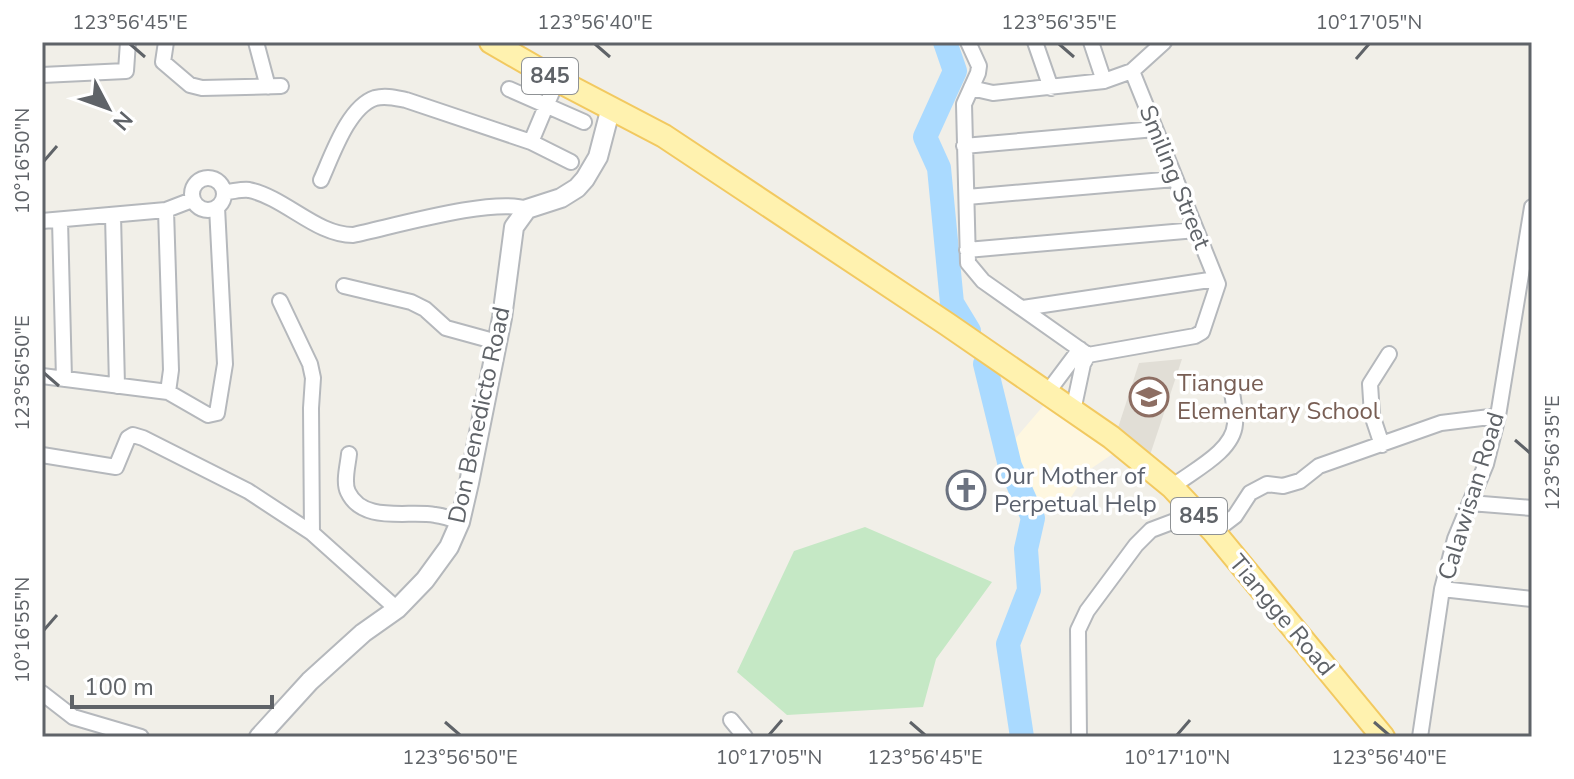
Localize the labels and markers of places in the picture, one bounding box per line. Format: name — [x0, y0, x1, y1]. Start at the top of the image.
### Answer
place label: Tiangue Elementary School — [1177, 367, 1380, 427]
school or university icon: Tiangue Elementary School — [1128, 376, 1170, 418]
place label: Our Mother of Perpetual Help — [994, 460, 1157, 520]
church icon: Our Mother of Perpetual Help — [945, 469, 987, 511]

